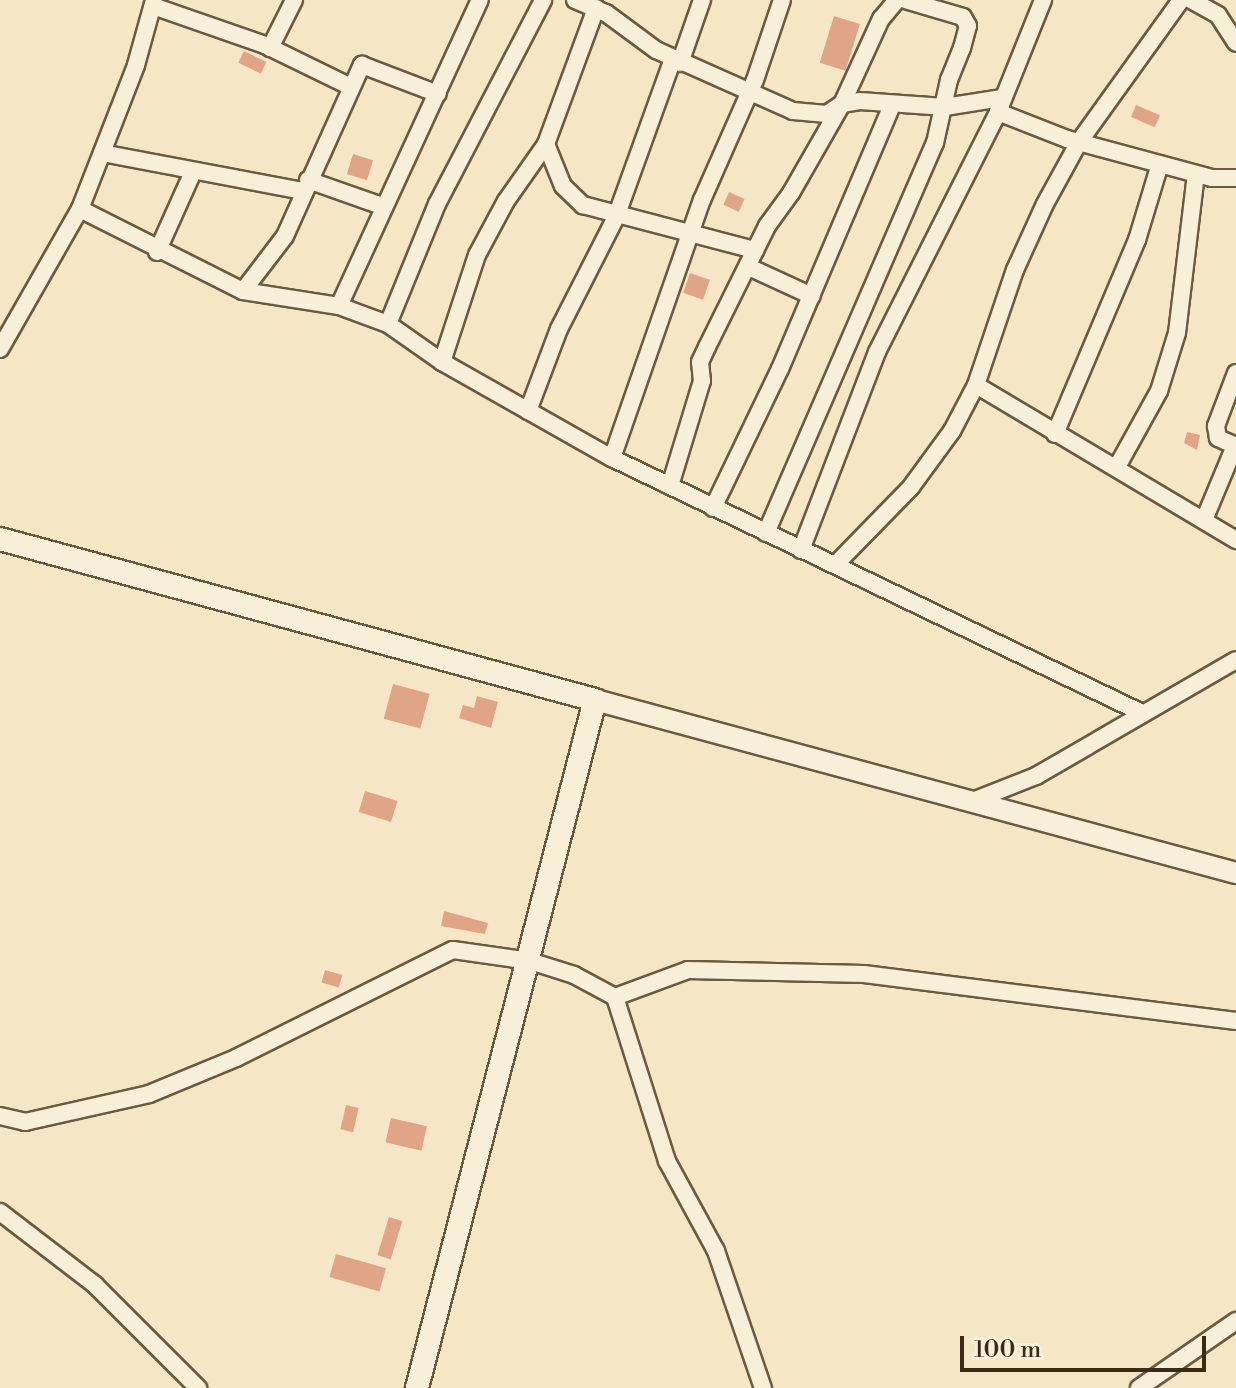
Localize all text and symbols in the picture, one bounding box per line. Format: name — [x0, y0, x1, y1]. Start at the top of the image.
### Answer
scale bar — [964, 1320, 1210, 1370]
text: 100 m — [974, 1335, 1041, 1365]

